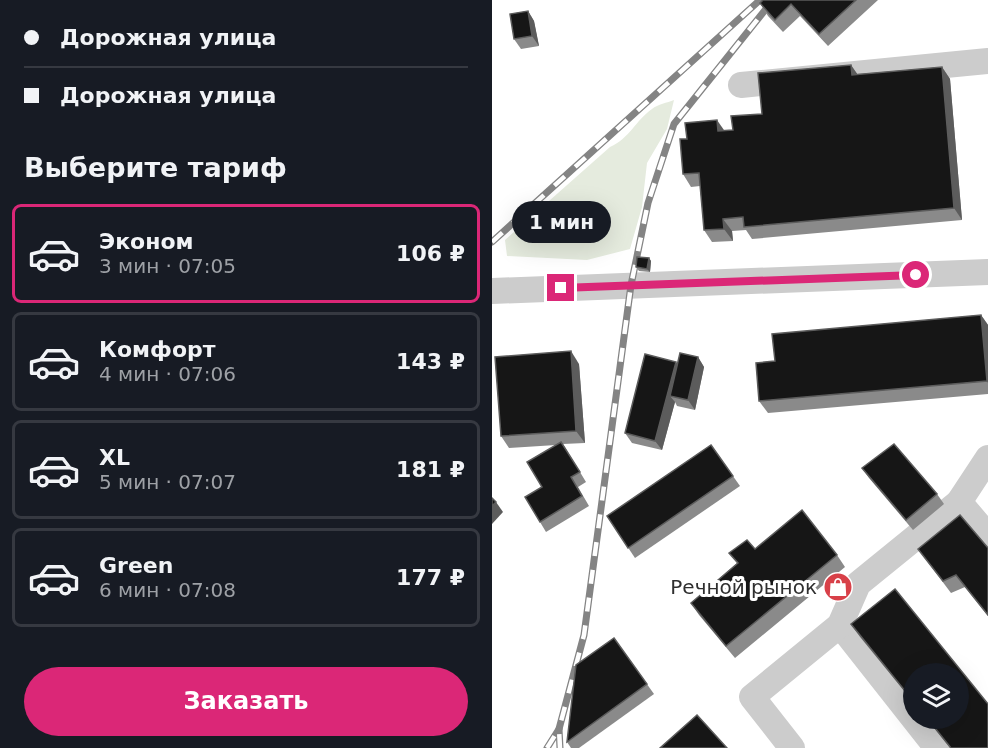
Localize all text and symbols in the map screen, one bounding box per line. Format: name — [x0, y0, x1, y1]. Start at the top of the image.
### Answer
text: Дорожная улица — [60, 25, 276, 50]
text: Дорожная улица — [60, 83, 276, 108]
text: Выберите тариф — [24, 152, 287, 183]
callout: 1 мин — [512, 201, 610, 243]
text: 1 мин — [529, 210, 594, 234]
icon: car — [27, 227, 81, 281]
text: Эконом — [99, 229, 194, 254]
text: 106 ₽ — [396, 241, 465, 266]
text: 3 мин · 07:05 — [99, 254, 236, 278]
route start — [902, 261, 929, 288]
route end — [547, 274, 574, 301]
icon: car — [27, 335, 81, 389]
text: Комфорт — [99, 337, 216, 362]
text: 143 ₽ — [396, 349, 465, 374]
text: 4 мин · 07:06 — [99, 362, 236, 386]
icon: car — [27, 443, 81, 497]
text: XL — [99, 445, 130, 470]
text: 181 ₽ — [396, 457, 465, 482]
text: 5 мин · 07:07 — [99, 470, 236, 494]
icon: car — [27, 551, 81, 605]
text: Green — [99, 553, 173, 578]
text: 177 ₽ — [396, 565, 465, 590]
shop icon: Речной рынок — [822, 571, 854, 603]
place label: Речной рынок — [670, 575, 817, 599]
text: 6 мин · 07:08 — [99, 578, 236, 602]
map controls — [903, 663, 969, 729]
button: layers — [903, 663, 969, 729]
button: Заказать — [24, 667, 468, 736]

